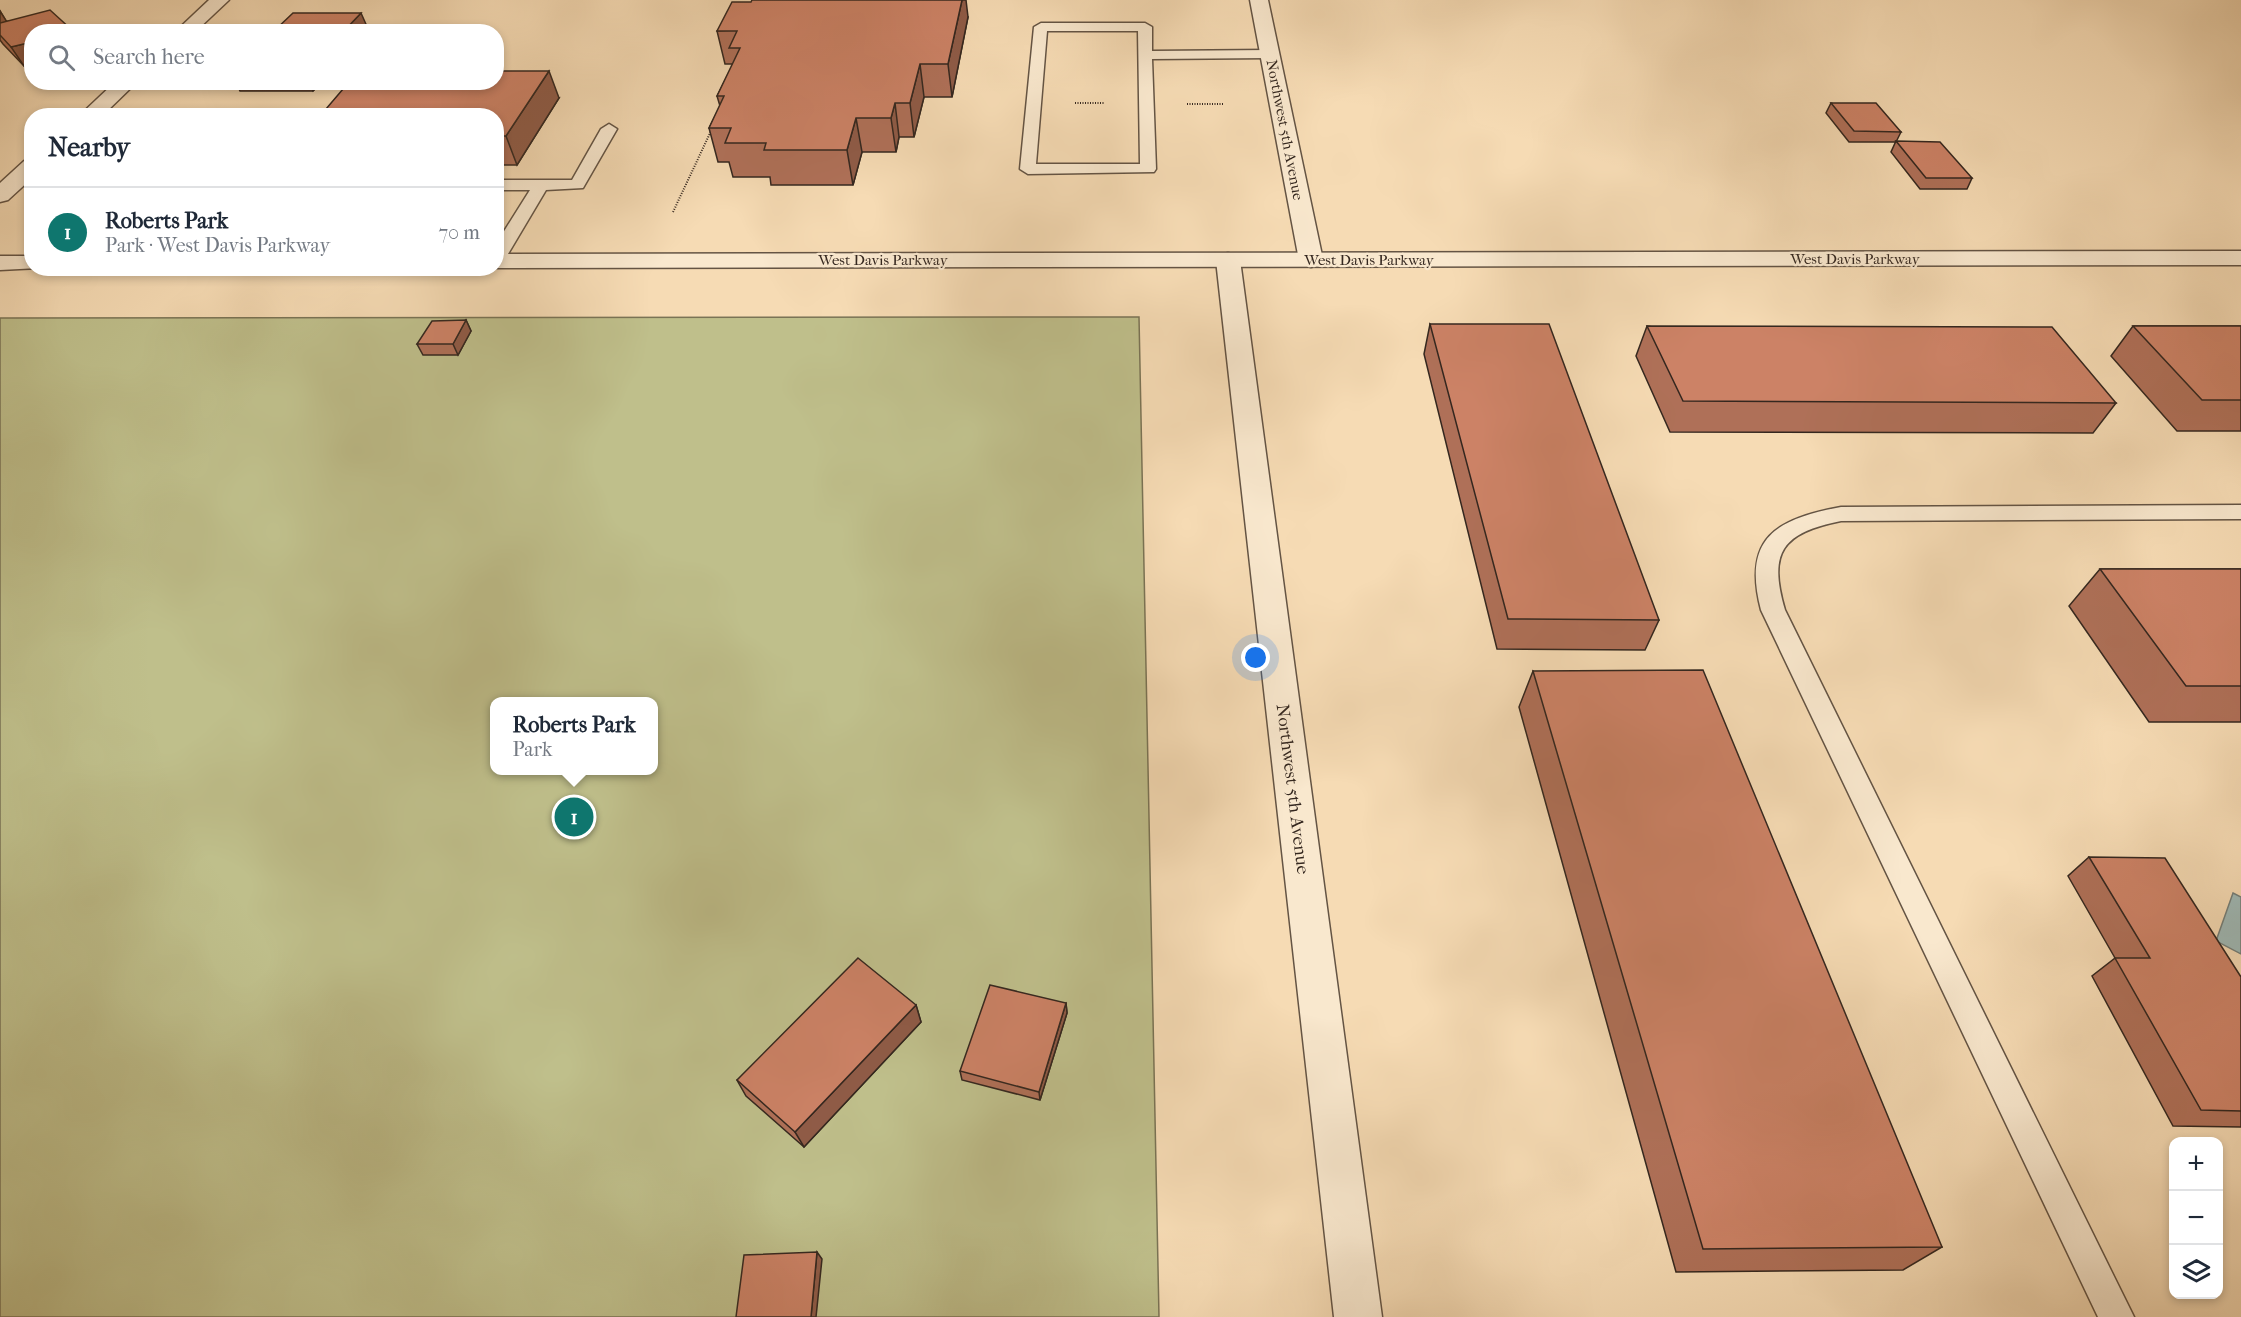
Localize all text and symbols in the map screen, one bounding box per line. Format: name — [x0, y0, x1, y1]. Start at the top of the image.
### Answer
search box — [24, 24, 504, 90]
icon: search — [45, 41, 78, 74]
text: Search here — [93, 44, 205, 70]
street label: Northwest 5th Avenue — [1263, 58, 1308, 202]
text: Nearby — [48, 132, 130, 163]
text: Roberts Park — [105, 208, 228, 234]
text: 1 — [64, 221, 71, 244]
text: 70 m — [438, 221, 480, 244]
text: Park · West Davis Parkway — [105, 234, 330, 257]
street label: West Davis Parkway — [1789, 250, 1921, 268]
street label: West Davis Parkway — [817, 251, 949, 269]
street label: West Davis Parkway — [1303, 251, 1435, 269]
your location — [1241, 643, 1270, 672]
popup — [490, 697, 658, 775]
street label: Northwest 5th Avenue — [1272, 703, 1313, 875]
text: Roberts Park — [512, 712, 636, 738]
text: Park — [512, 738, 552, 761]
pin: 1 — [554, 794, 594, 840]
map controls — [2169, 1137, 2223, 1299]
button: + — [2169, 1137, 2223, 1191]
button: − — [2169, 1191, 2223, 1245]
button: layers — [2169, 1245, 2223, 1299]

